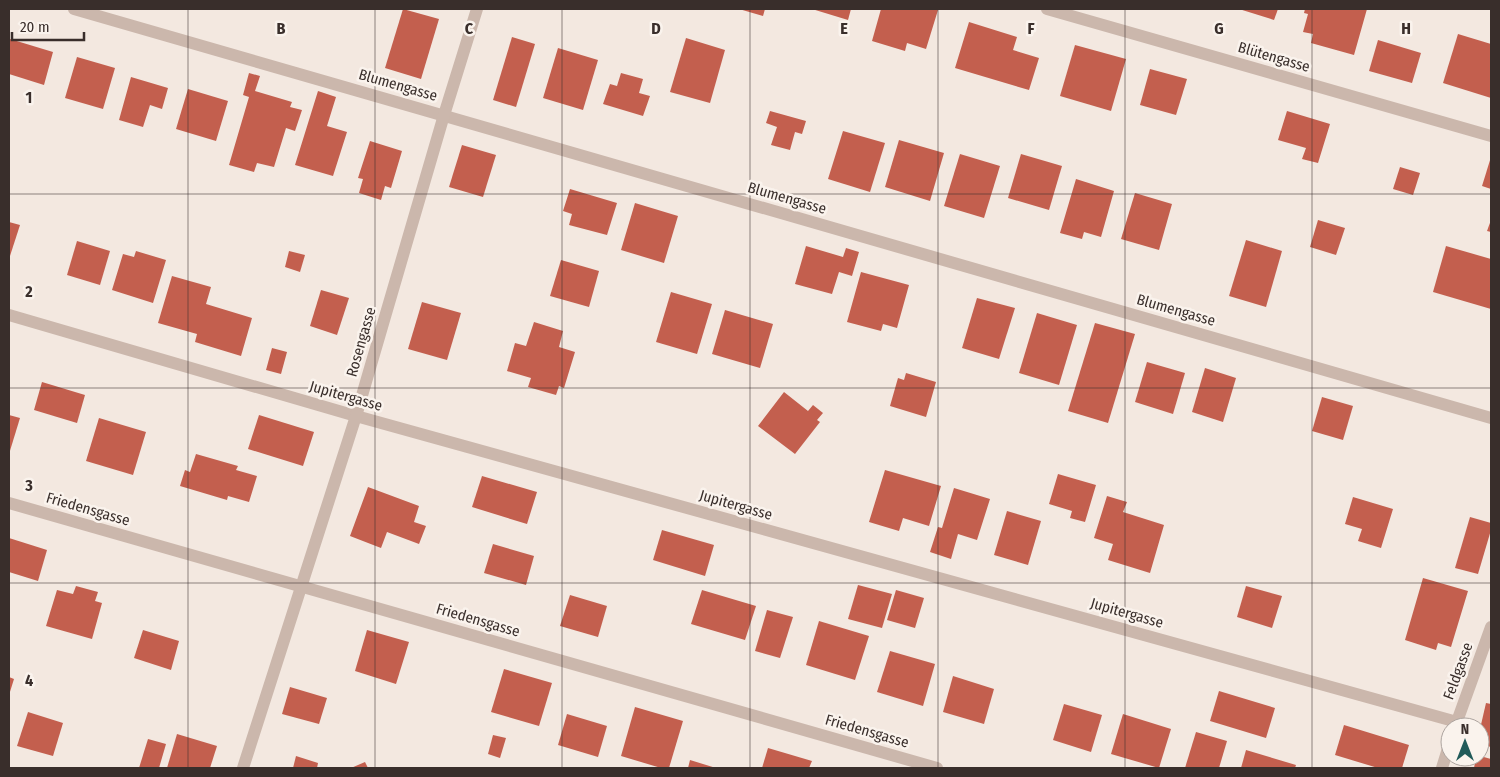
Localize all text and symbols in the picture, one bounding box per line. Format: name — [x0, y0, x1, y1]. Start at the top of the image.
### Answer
scale bar — [12, 10, 85, 42]
text: 20 m — [20, 18, 50, 36]
text: B — [277, 19, 286, 38]
text: C — [465, 19, 474, 38]
text: D — [651, 19, 661, 38]
text: E — [840, 19, 848, 38]
text: F — [1027, 19, 1035, 38]
text: G — [1214, 19, 1224, 38]
text: H — [1401, 19, 1411, 38]
street label: Blütengasse — [1236, 38, 1312, 76]
street label: Blumengasse — [357, 65, 439, 105]
text: 1 — [26, 88, 32, 107]
street label: Blumengasse — [746, 178, 828, 218]
text: 2 — [24, 282, 33, 301]
street label: Blumengasse — [1135, 290, 1217, 330]
street label: Rosengasse — [342, 305, 380, 379]
street label: Jupitergasse — [308, 377, 384, 415]
text: 3 — [24, 476, 33, 495]
street label: Jupitergasse — [698, 486, 774, 524]
street label: Friedensgasse — [44, 488, 132, 530]
street label: Jupitergasse — [1089, 594, 1165, 632]
street label: Friedensgasse — [434, 599, 522, 641]
street label: Feldgasse — [1439, 640, 1477, 702]
text: 4 — [25, 671, 33, 690]
street label: Friedensgasse — [823, 710, 911, 752]
north arrow — [1440, 717, 1490, 767]
text: N — [1461, 721, 1469, 738]

